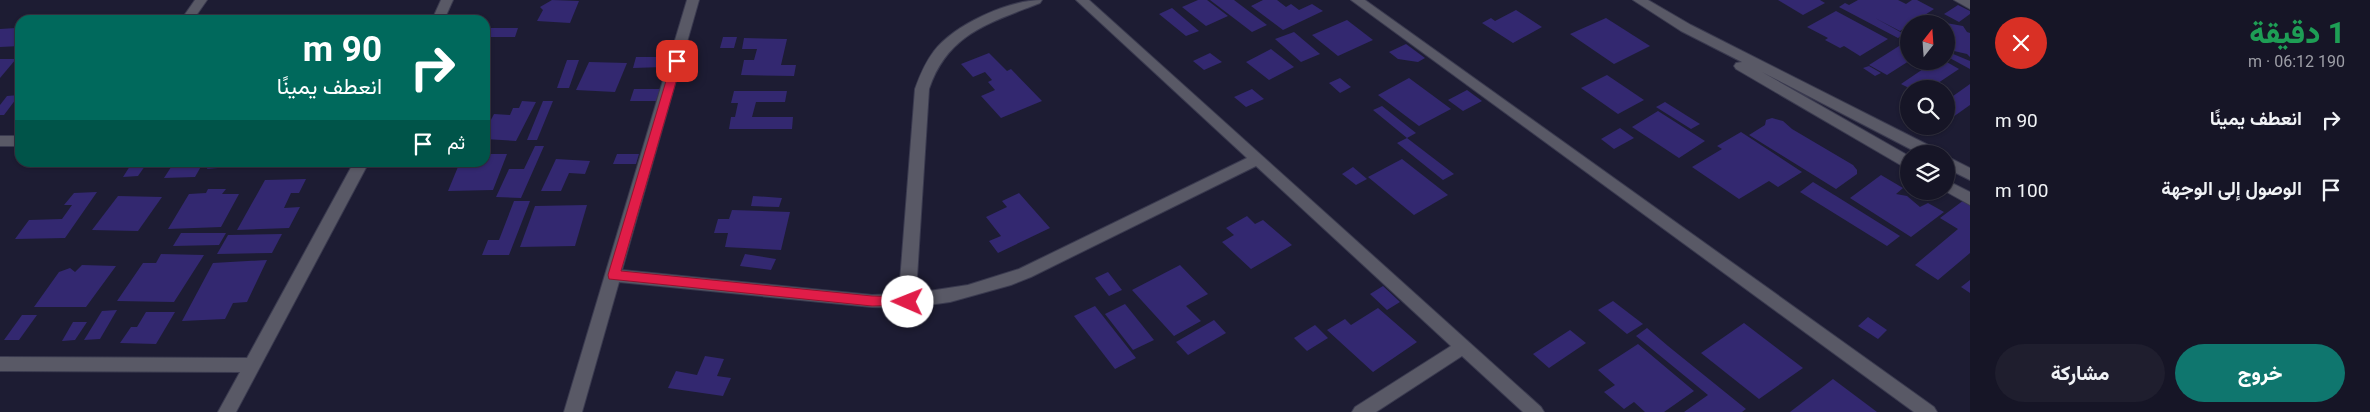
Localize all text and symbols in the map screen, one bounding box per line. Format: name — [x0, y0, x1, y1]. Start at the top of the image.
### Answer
north arrow — [1900, 15, 1955, 70]
map controls — [1900, 15, 1955, 200]
text: 1 دقيقة — [2249, 15, 2345, 50]
button: close — [1995, 17, 2047, 69]
text: 90 m — [303, 29, 382, 70]
icon: right — [400, 35, 465, 100]
pin — [656, 40, 698, 82]
icon: arrive — [663, 47, 691, 75]
text: 190 m · 06:12 — [2248, 52, 2345, 71]
text: انعطف يمينًا — [277, 74, 382, 99]
button: search — [1900, 80, 1955, 135]
icon: right — [2317, 106, 2345, 134]
text: انعطف يمينًا — [2210, 107, 2302, 130]
text: 90 m — [1995, 109, 2038, 132]
icon: arrive — [409, 130, 437, 158]
text: ثم — [447, 131, 465, 154]
button: layers — [1900, 145, 1955, 200]
icon: arrive — [2317, 176, 2345, 204]
text: الوصول إلى الوجهة — [2161, 177, 2302, 200]
text: 100 m — [1995, 179, 2048, 202]
position arrow — [881, 275, 933, 327]
button: مشاركة — [1995, 344, 2165, 402]
button: خروج — [2175, 344, 2345, 402]

